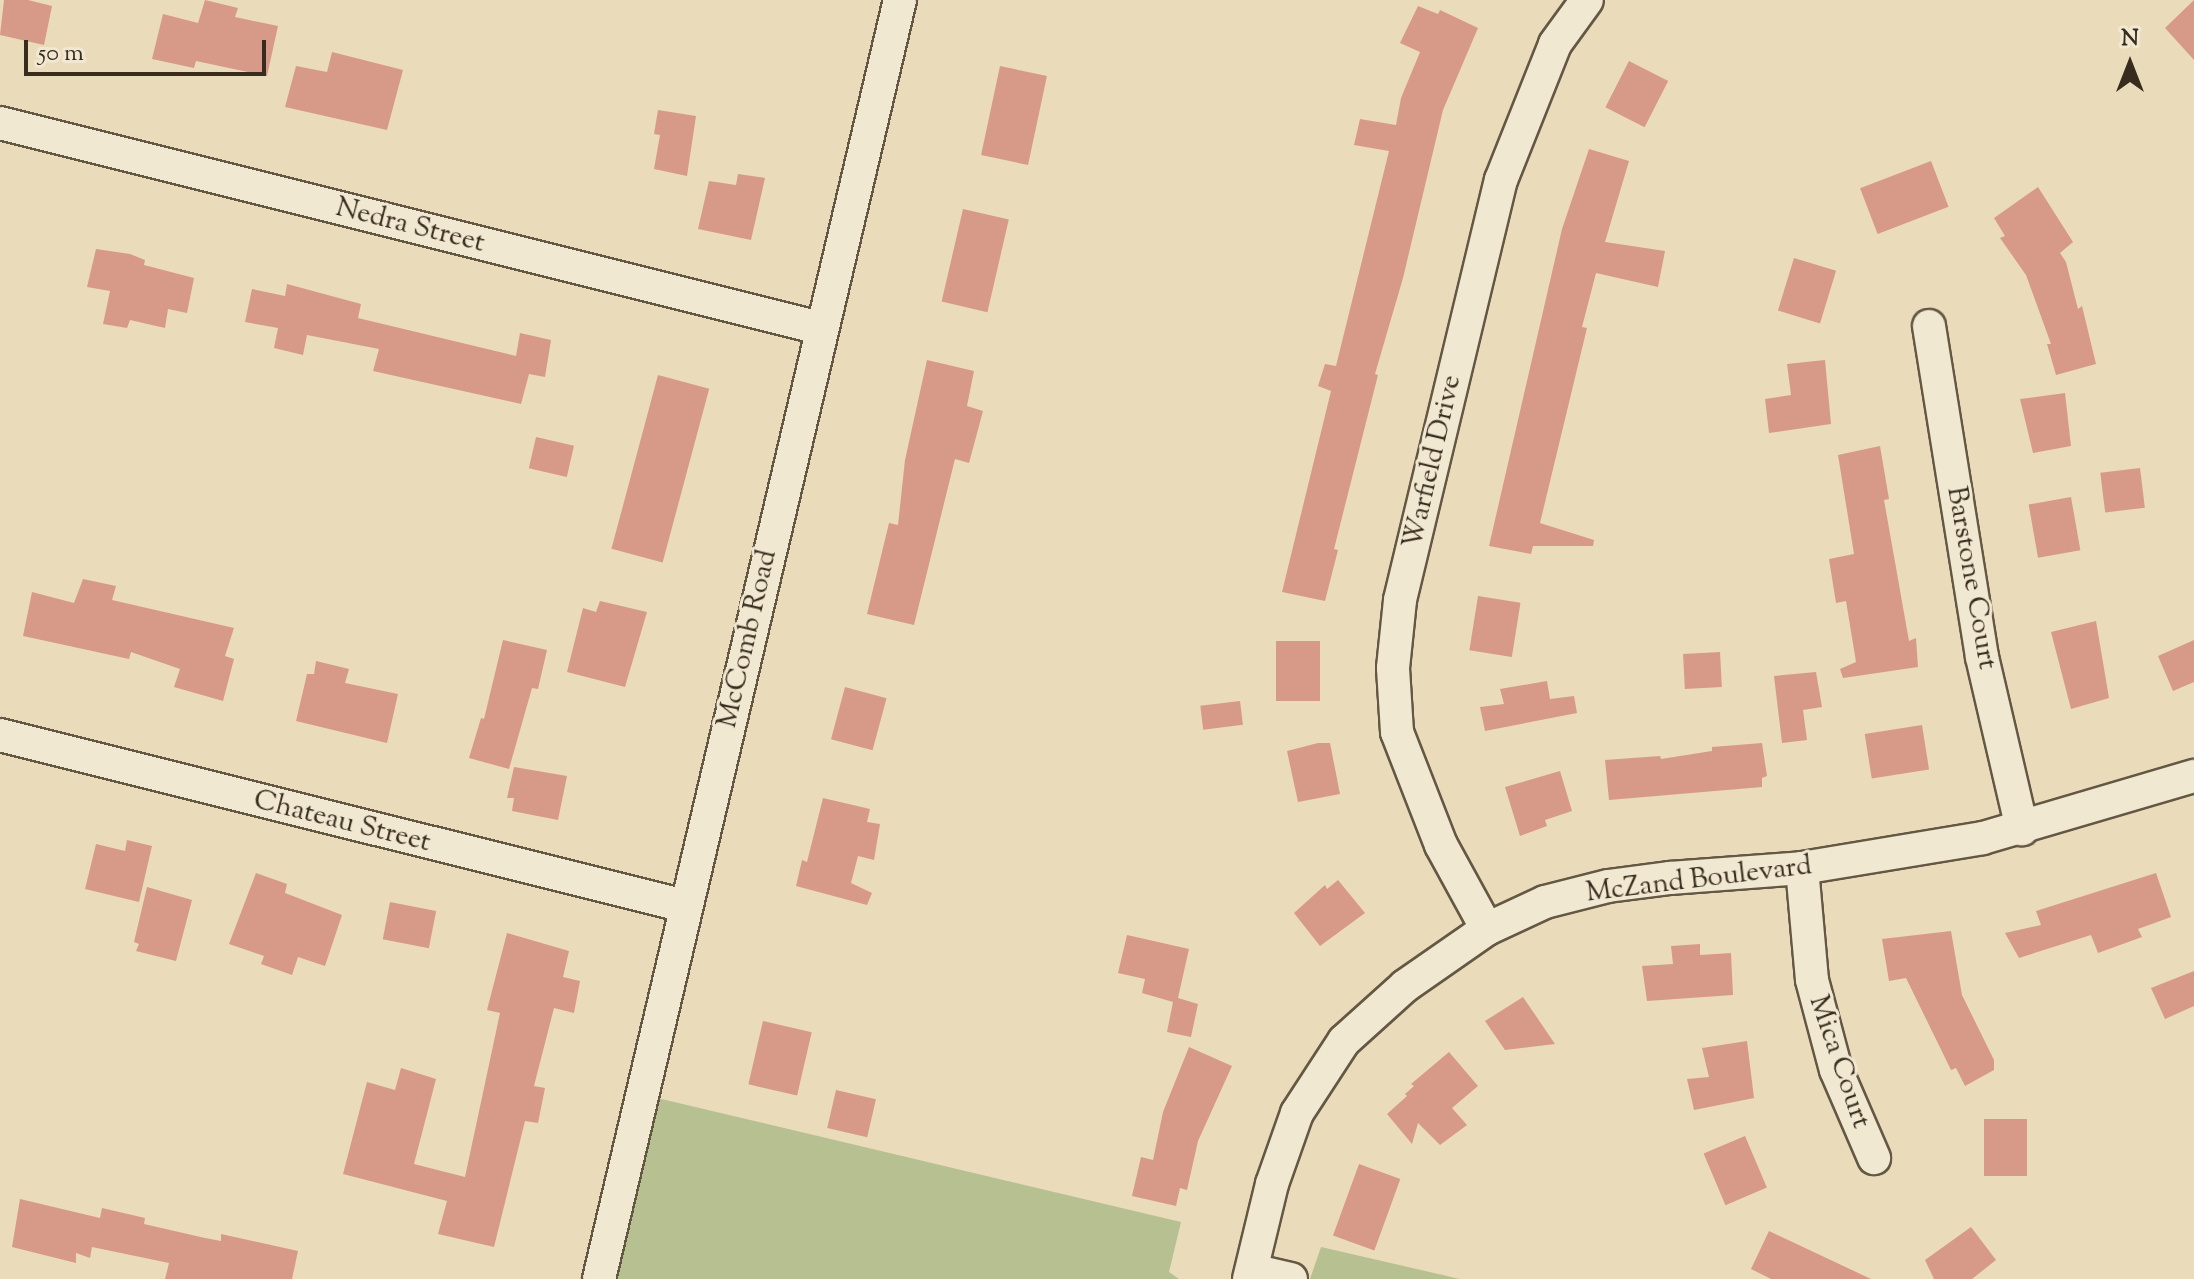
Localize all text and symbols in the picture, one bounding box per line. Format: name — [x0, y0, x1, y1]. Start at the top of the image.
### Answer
scale bar — [28, 24, 270, 74]
north arrow — [2090, 24, 2170, 104]
text: N — [2121, 24, 2139, 56]
text: 50 m — [38, 37, 84, 71]
street label: Nedra Street — [332, 191, 488, 261]
street label: Warfield Drive — [1397, 372, 1469, 552]
street label: Barstone Court — [1938, 484, 2004, 672]
street label: McComb Road — [711, 546, 785, 732]
street label: Chateau Street — [250, 784, 434, 860]
street label: McZand Boulevard — [1584, 849, 1814, 911]
street label: Mica Court — [1801, 991, 1877, 1133]

